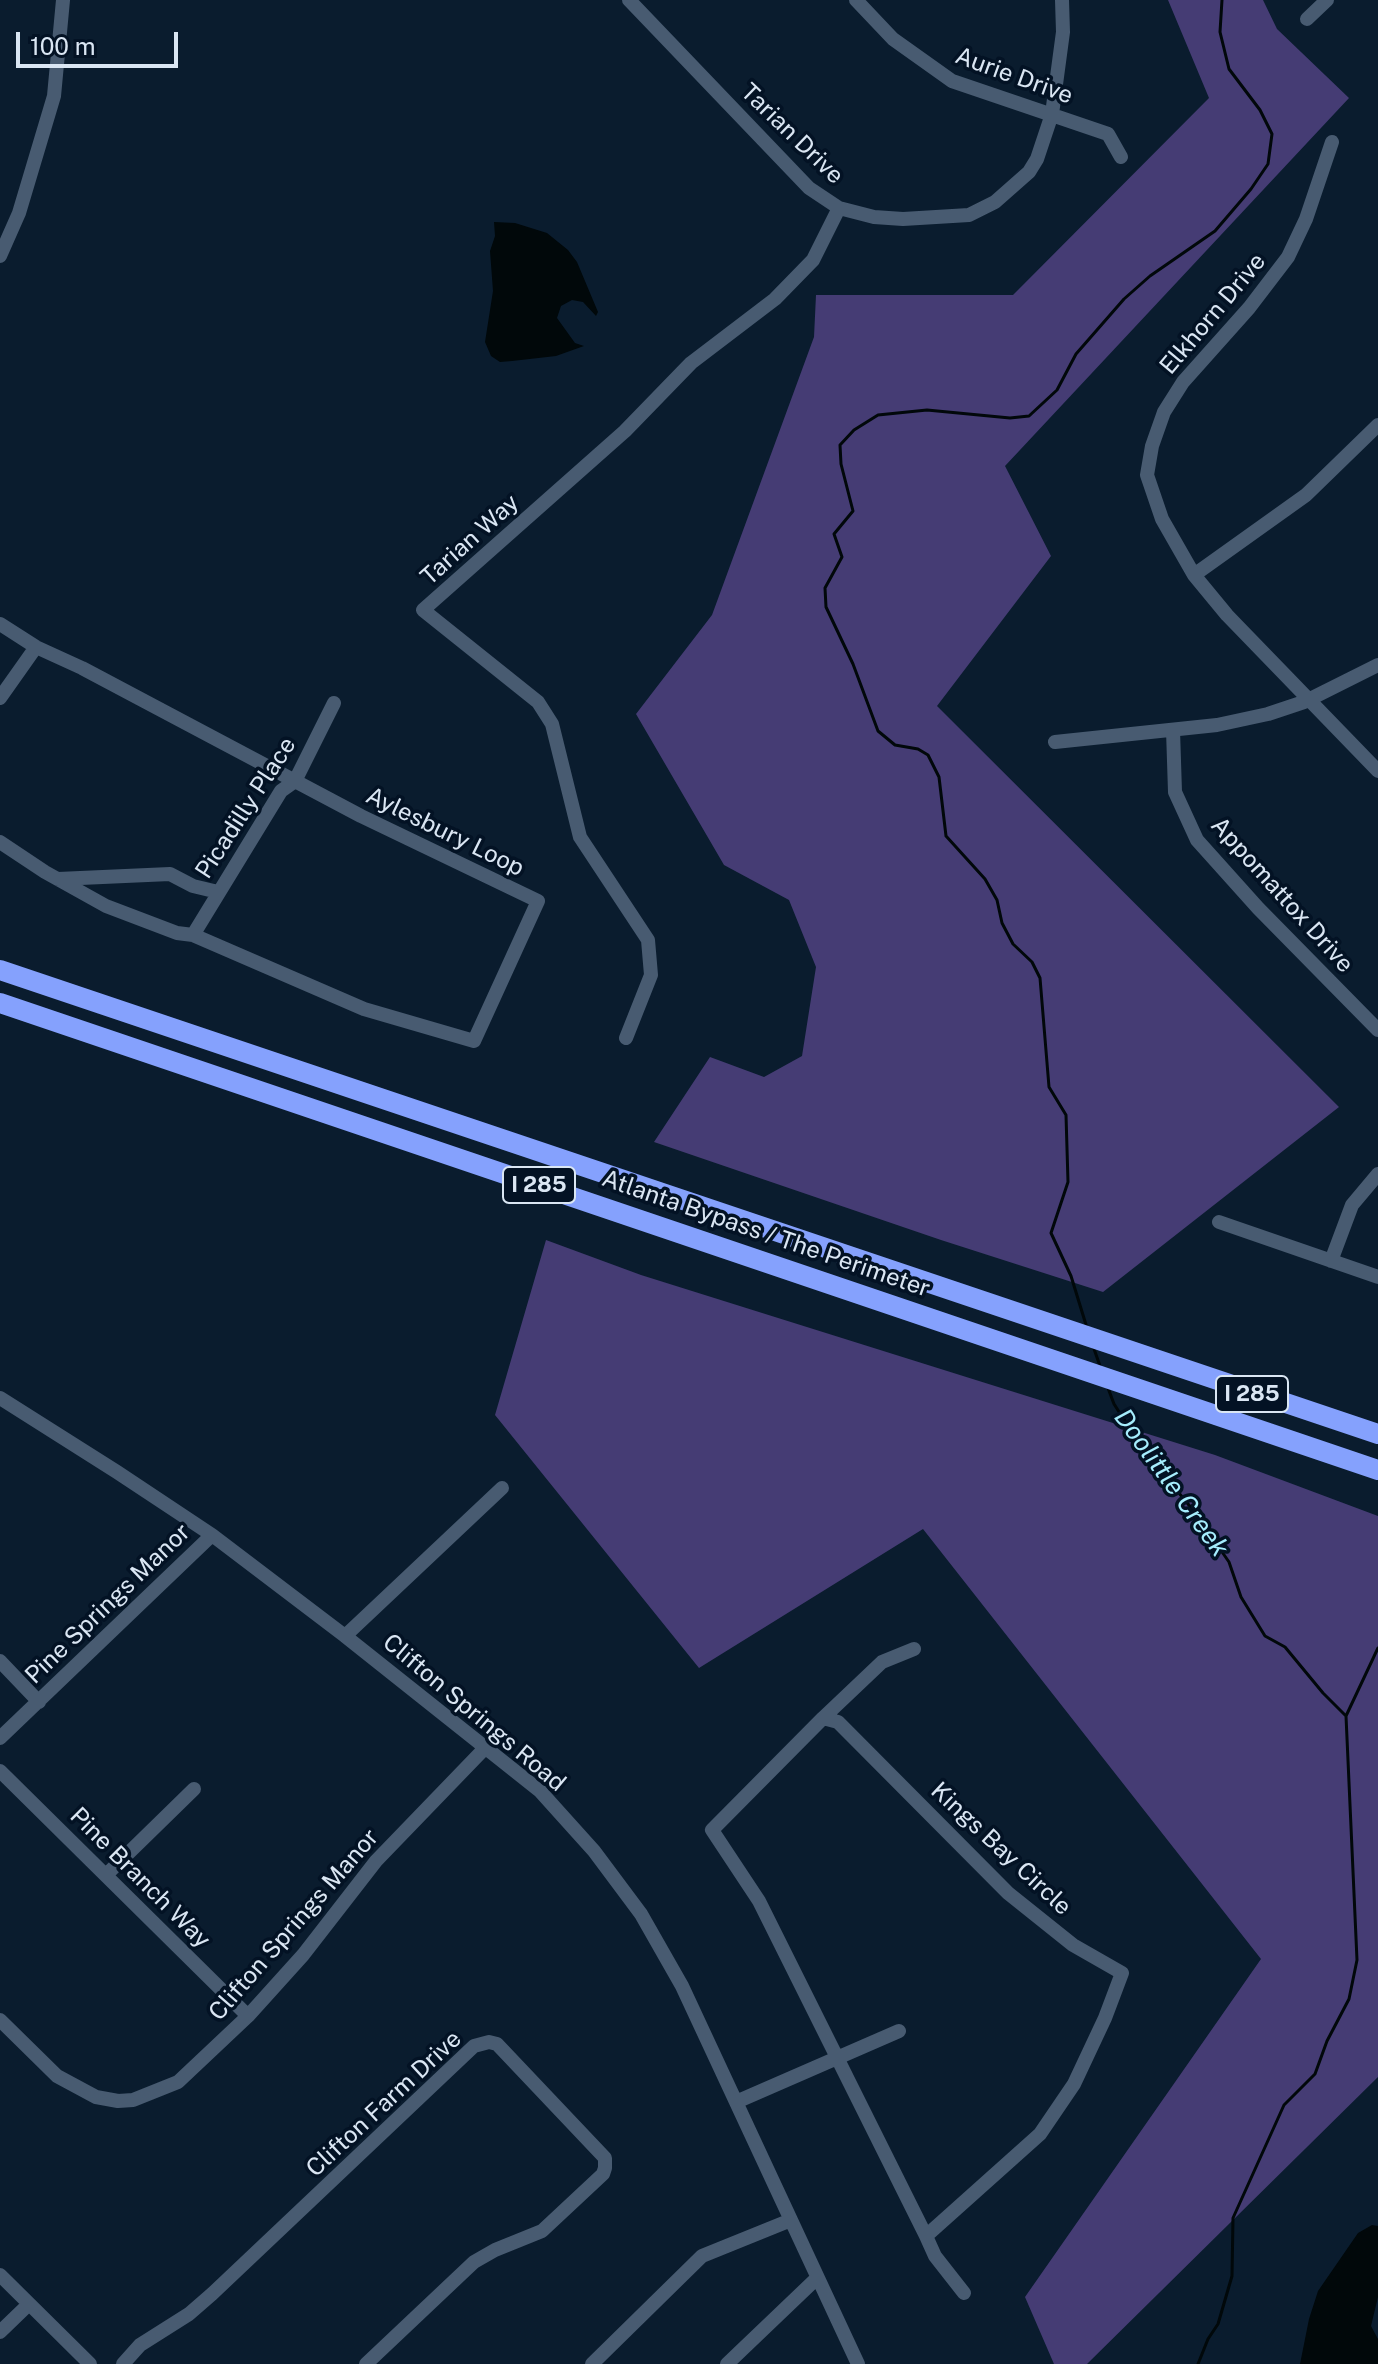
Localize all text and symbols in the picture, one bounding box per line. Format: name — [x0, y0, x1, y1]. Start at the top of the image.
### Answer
scale bar — [20, 16, 182, 66]
text: 100 m — [30, 32, 96, 60]
street label: Aurie Drive — [951, 41, 1077, 111]
street label: Tarian Drive — [735, 78, 849, 190]
street label: Elkhorn Drive — [1154, 248, 1272, 380]
street label: Tarian Way — [415, 489, 525, 591]
street label: Picadilly Place — [190, 732, 302, 884]
street label: Aylesbury Loop — [361, 781, 529, 883]
street label: Appomattox Drive — [1205, 811, 1359, 979]
street label: Atlanta Bypass / The Perimeter — [598, 1164, 934, 1304]
road number: I 285 — [503, 1167, 575, 1203]
road number: I 285 — [1216, 1376, 1288, 1412]
water label: Doolittle Creek — [1107, 1403, 1235, 1563]
street label: Pine Springs Manor — [20, 1518, 196, 1690]
street label: Clifton Springs Road — [377, 1628, 571, 1798]
street label: Kings Bay Circle — [925, 1777, 1077, 1921]
street label: Pine Branch Way — [64, 1802, 216, 1954]
street label: Clifton Springs Manor — [203, 1823, 385, 2027]
street label: Clifton Farm Drive — [301, 2025, 467, 2183]

